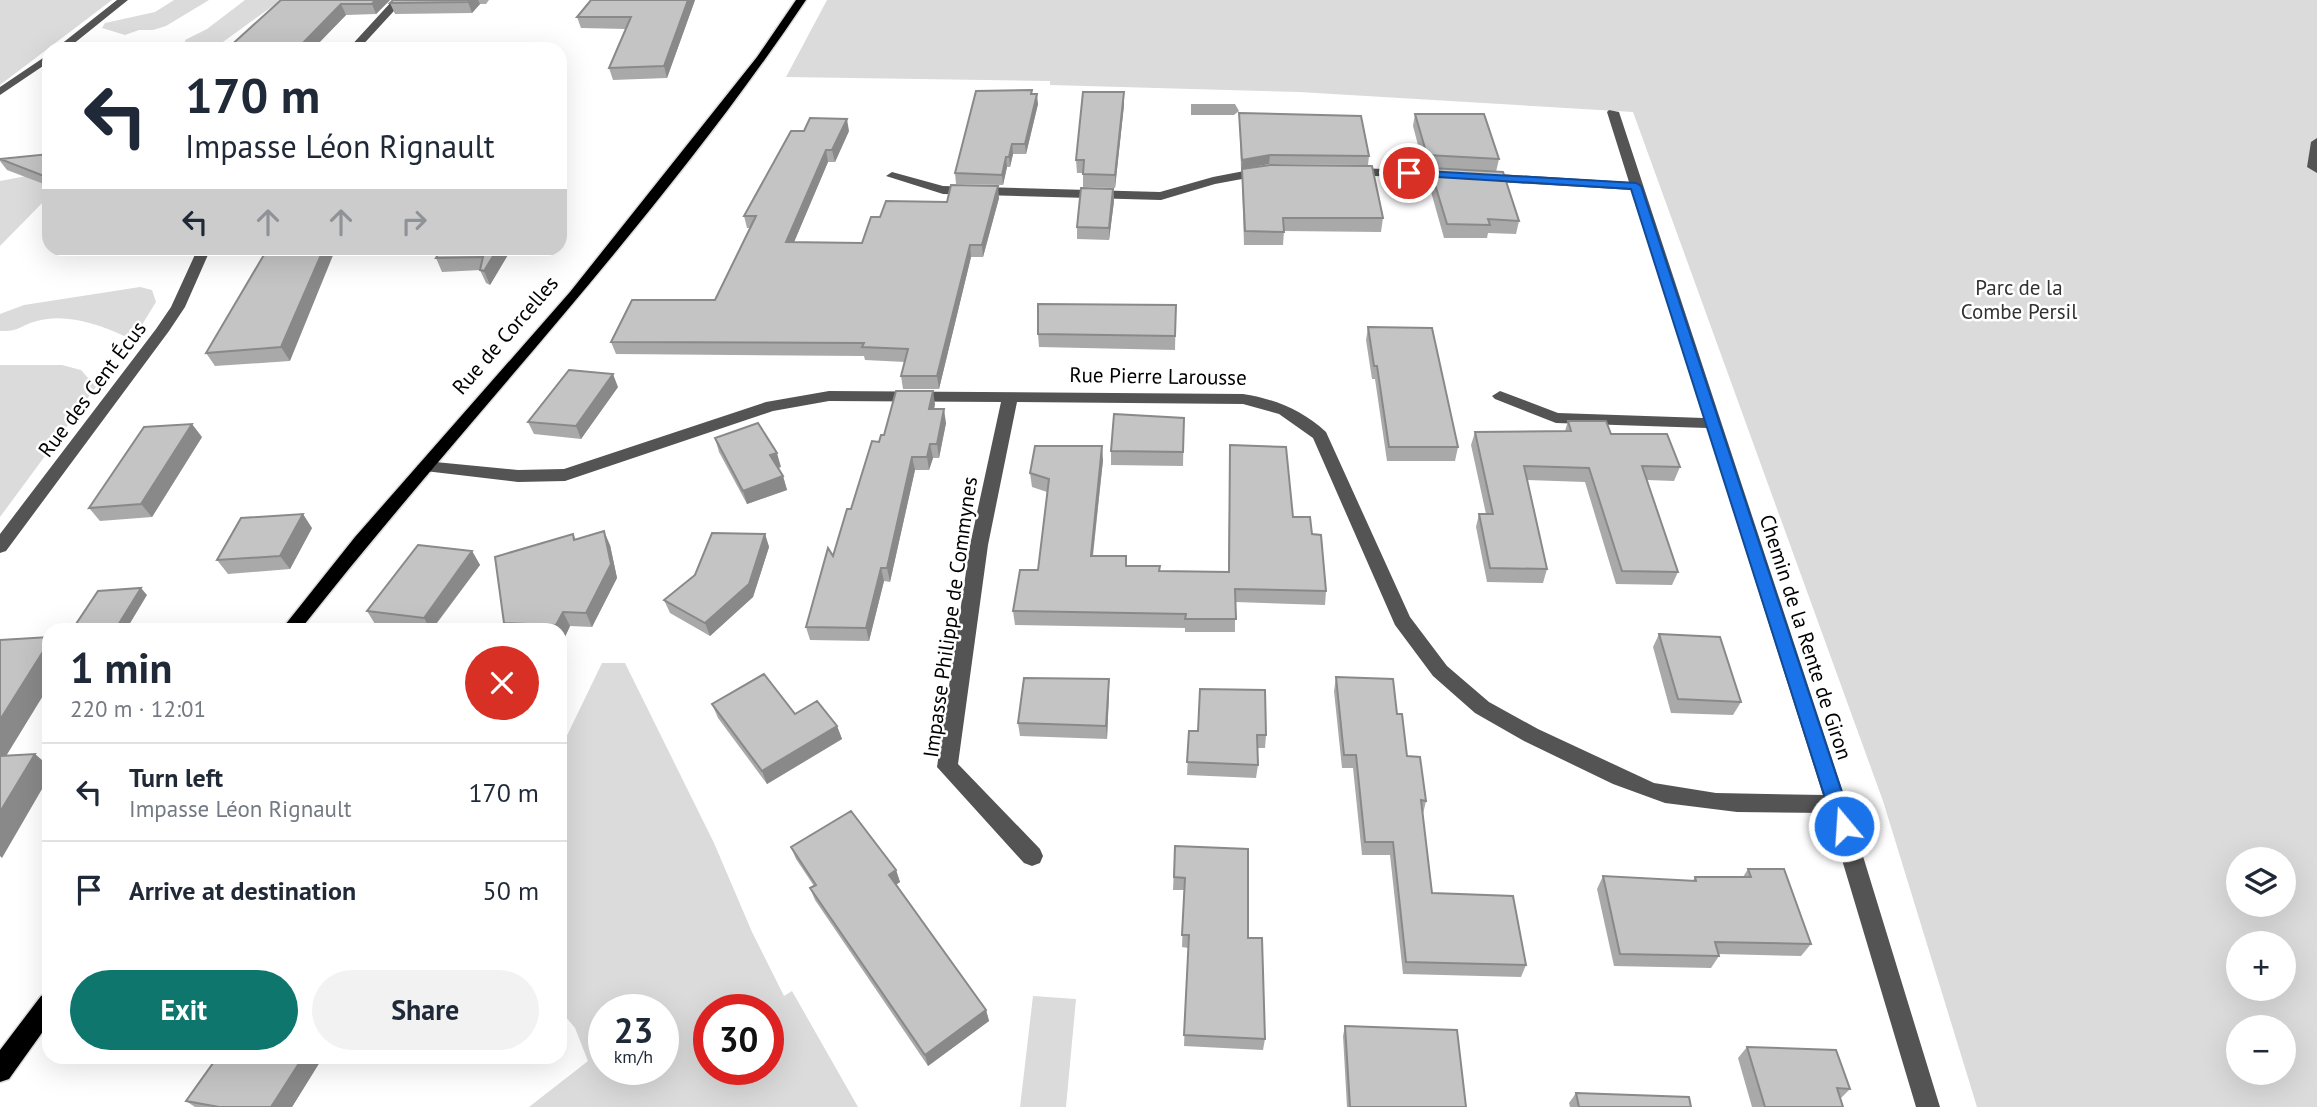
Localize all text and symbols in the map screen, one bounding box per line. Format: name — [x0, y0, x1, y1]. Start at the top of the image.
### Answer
text: 170 m — [185, 63, 320, 127]
icon: left — [70, 70, 161, 161]
text: Impasse Léon Rignault — [185, 125, 495, 167]
pin — [1379, 143, 1439, 203]
icon: arrive — [1390, 154, 1428, 192]
icon: left — [176, 203, 214, 241]
icon: ahead — [249, 203, 287, 241]
icon: ahead — [322, 203, 360, 241]
icon: right — [395, 203, 433, 241]
street label: Rue de Corcelles — [446, 270, 564, 400]
park label: Parc de la Combe Persil — [1961, 274, 2077, 325]
street label: Rue des Cent Écus — [32, 316, 152, 462]
street label: Rue Pierre Larousse — [1069, 361, 1247, 391]
street label: Impasse Philippe de Commynes — [917, 475, 983, 759]
street label: Chemin de la Rente de Giron — [1754, 511, 1858, 763]
text: 1 min — [70, 640, 172, 695]
button: close — [465, 646, 539, 720]
text: 220 m · 12:01 — [70, 694, 206, 723]
text: Turn left — [129, 761, 223, 794]
icon: left — [70, 773, 108, 811]
text: 170 m — [468, 776, 539, 809]
position arrow — [1807, 789, 1881, 863]
text: Impasse Léon Rignault — [129, 794, 352, 823]
map controls — [2226, 847, 2296, 1085]
button: layers — [2226, 847, 2296, 917]
icon: arrive — [70, 871, 108, 909]
text: Arrive at destination — [129, 874, 356, 907]
text: 50 m — [483, 874, 539, 907]
button: + — [2226, 931, 2296, 1001]
button: Exit — [70, 970, 298, 1050]
button: Share — [312, 970, 539, 1050]
speed limit sign: 30 — [693, 994, 784, 1085]
text: 23 — [614, 1007, 653, 1053]
button: − — [2226, 1015, 2296, 1085]
text: km/h — [614, 1045, 653, 1068]

